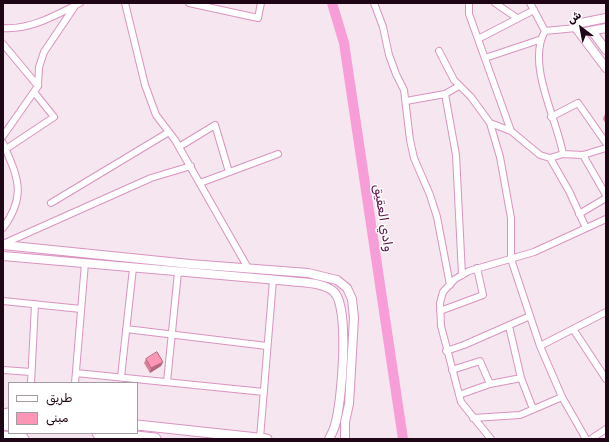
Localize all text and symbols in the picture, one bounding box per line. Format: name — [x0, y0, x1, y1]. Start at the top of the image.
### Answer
north arrow — [561, 8, 601, 48]
text: ش — [565, 8, 584, 27]
water label: وادي العقيق — [370, 183, 396, 253]
legend — [8, 382, 138, 434]
text: طريق — [46, 391, 72, 405]
text: مبنى — [46, 411, 68, 425]

